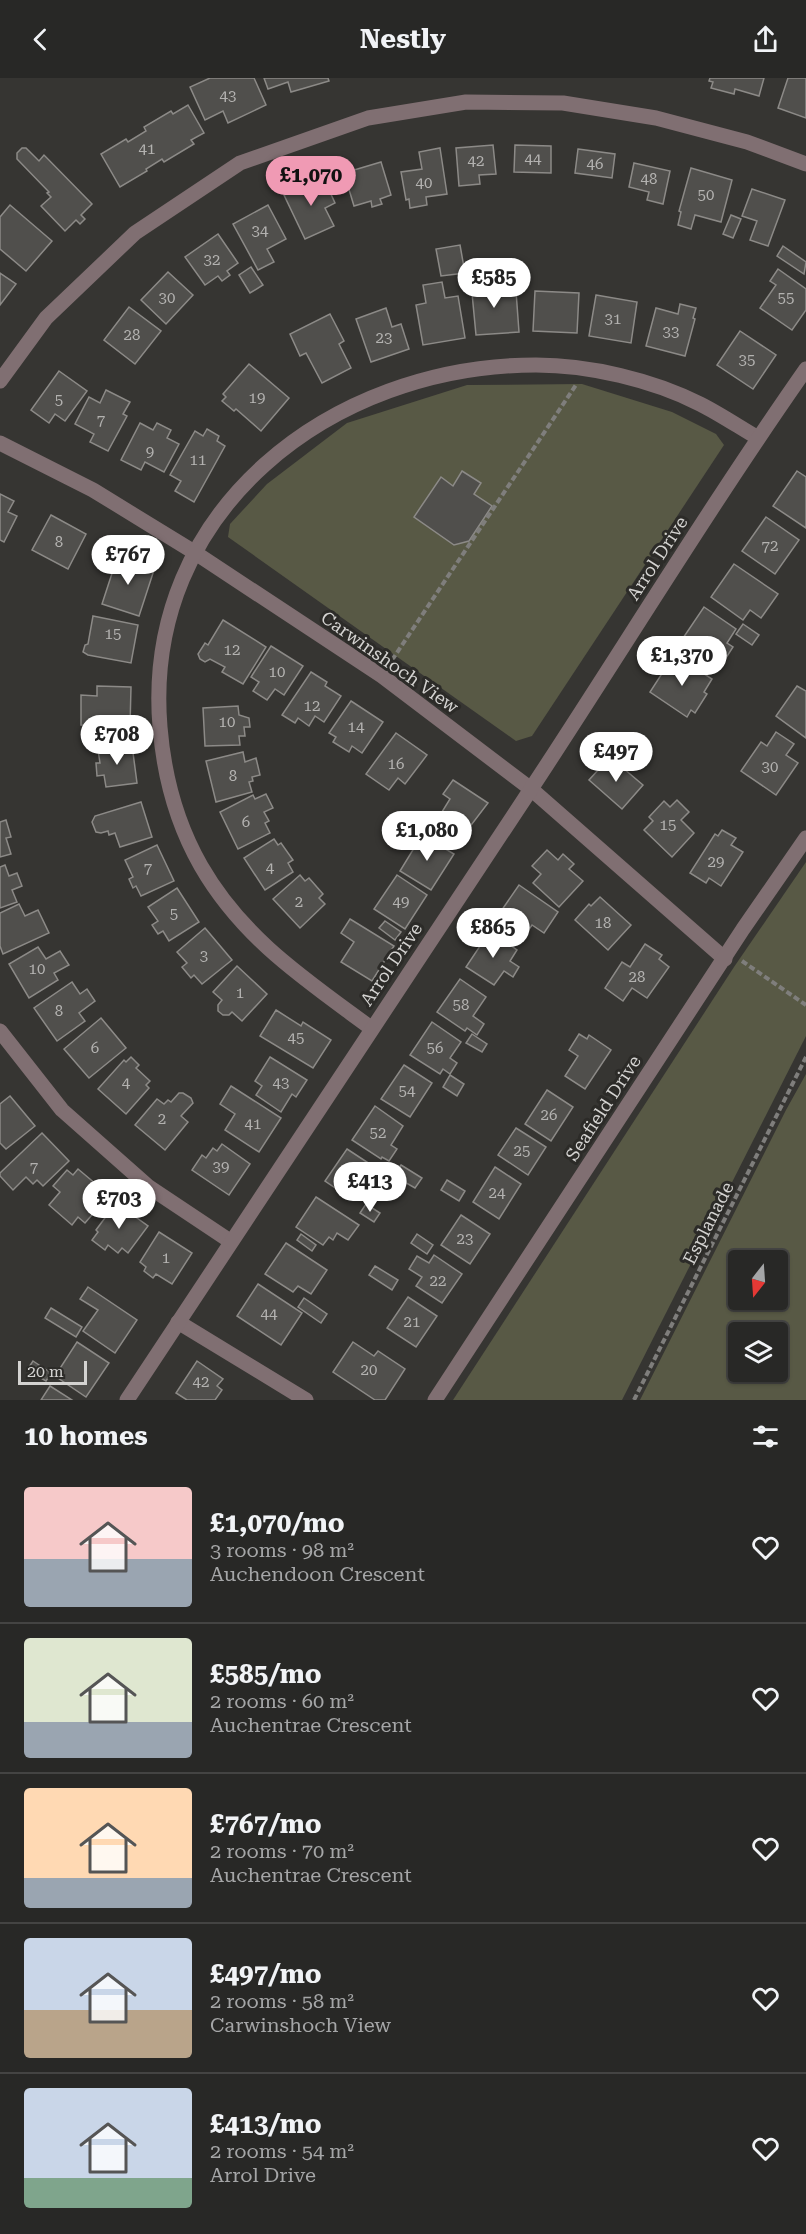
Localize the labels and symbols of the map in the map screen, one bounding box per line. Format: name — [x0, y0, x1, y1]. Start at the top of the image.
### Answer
house number: 43 — [220, 87, 236, 105]
house number: 41 — [139, 140, 155, 158]
house number: 44 — [525, 150, 542, 168]
house number: 42 — [468, 152, 484, 170]
house number: 46 — [587, 155, 603, 173]
pin: £1,070 — [262, 156, 360, 207]
house number: 48 — [641, 170, 657, 188]
house number: 40 — [416, 174, 432, 192]
house number: 50 — [698, 186, 714, 204]
house number: 34 — [252, 222, 269, 240]
house number: 32 — [204, 251, 220, 269]
pin: £585 — [458, 258, 530, 309]
house number: 30 — [159, 289, 175, 307]
house number: 55 — [778, 289, 794, 307]
house number: 31 — [605, 310, 621, 328]
house number: 33 — [663, 323, 679, 341]
house number: 28 — [124, 326, 140, 344]
house number: 23 — [376, 329, 392, 347]
house number: 35 — [739, 351, 755, 369]
house number: 19 — [249, 389, 265, 407]
house number: 5 — [55, 391, 63, 409]
house number: 7 — [97, 411, 105, 429]
house number: 9 — [146, 443, 154, 461]
house number: 11 — [190, 451, 206, 469]
street label: Arrol Drive — [622, 512, 692, 604]
house number: 8 — [55, 533, 63, 551]
pin: £767 — [92, 535, 164, 586]
house number: 72 — [762, 537, 778, 555]
street label: Carwinshoch View — [317, 607, 463, 717]
house number: 15 — [105, 625, 121, 643]
pin: £1,370 — [633, 636, 731, 687]
house number: 12 — [224, 641, 240, 659]
house number: 10 — [269, 663, 285, 681]
house number: 12 — [304, 697, 320, 715]
house number: 10 — [219, 713, 235, 731]
pin: £708 — [81, 715, 153, 766]
house number: 14 — [348, 718, 365, 736]
pin: £497 — [580, 732, 652, 783]
house number: 16 — [388, 755, 404, 773]
house number: 30 — [762, 758, 778, 776]
house number: 8 — [229, 767, 237, 785]
pin: £1,080 — [378, 811, 476, 862]
house number: 6 — [242, 813, 250, 831]
house number: 15 — [660, 816, 676, 834]
house number: 29 — [708, 853, 724, 871]
house number: 7 — [144, 859, 152, 877]
house number: 4 — [266, 859, 275, 877]
house number: 2 — [295, 893, 303, 911]
house number: 49 — [393, 893, 409, 911]
house number: 5 — [170, 905, 178, 923]
pin: £865 — [457, 908, 529, 959]
house number: 18 — [595, 914, 611, 932]
street label: Arrol Drive — [356, 919, 426, 1009]
house number: 3 — [200, 947, 208, 965]
house number: 10 — [29, 960, 45, 978]
house number: 28 — [629, 968, 645, 986]
house number: 1 — [236, 984, 244, 1002]
house number: 58 — [453, 996, 469, 1014]
house number: 8 — [55, 1002, 63, 1020]
house number: 45 — [288, 1029, 304, 1047]
house number: 6 — [91, 1039, 99, 1057]
house number: 56 — [427, 1039, 443, 1057]
street label: Seafield Drive — [561, 1051, 645, 1165]
house number: 4 — [122, 1074, 131, 1092]
house number: 43 — [273, 1074, 289, 1092]
house number: 54 — [399, 1082, 416, 1100]
house number: 26 — [541, 1106, 557, 1124]
house number: 2 — [158, 1110, 166, 1128]
house number: 41 — [245, 1115, 261, 1133]
house number: 52 — [370, 1124, 386, 1142]
house number: 25 — [514, 1142, 530, 1160]
house number: 7 — [30, 1158, 38, 1176]
house number: 39 — [213, 1158, 229, 1176]
pin: £413 — [334, 1162, 406, 1213]
street label: Esplanade — [678, 1178, 738, 1268]
pin: £703 — [83, 1179, 155, 1230]
house number: 24 — [489, 1184, 506, 1202]
house number: 23 — [457, 1230, 473, 1248]
house number: 1 — [162, 1249, 170, 1267]
north arrow — [728, 1250, 788, 1310]
house number: 22 — [430, 1272, 446, 1290]
house number: 44 — [261, 1305, 278, 1323]
house number: 21 — [404, 1313, 420, 1331]
scale bar — [18, 1358, 87, 1386]
house number: 20 — [361, 1361, 377, 1379]
house number: 42 — [193, 1373, 209, 1391]

